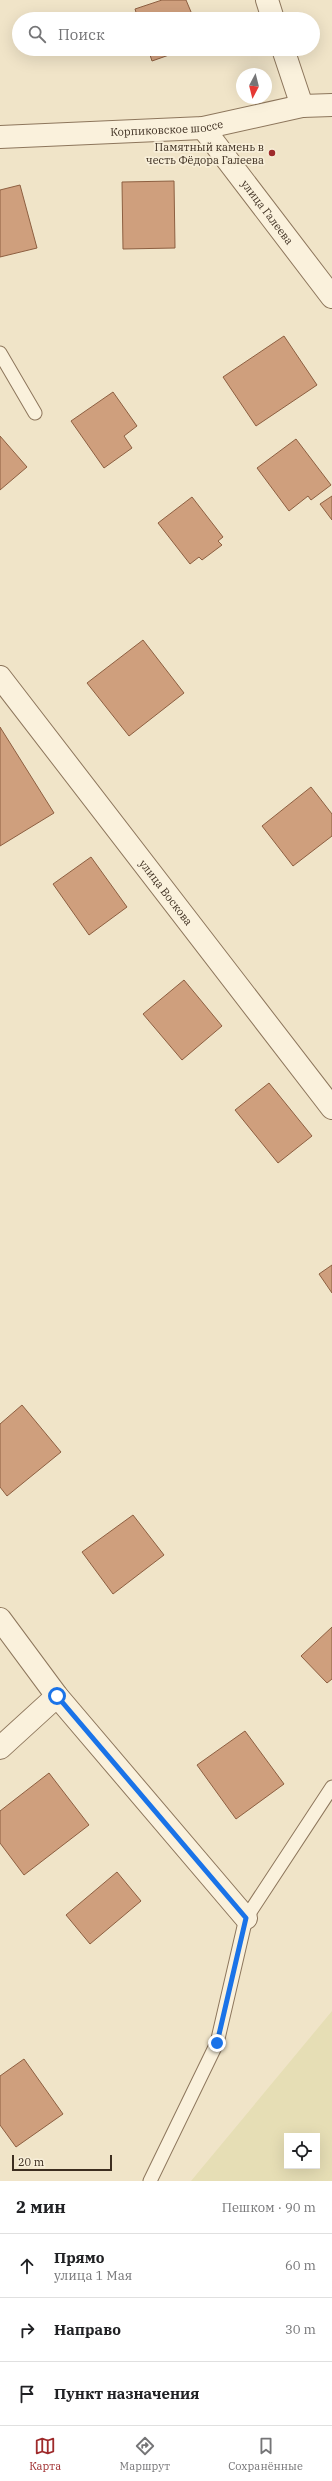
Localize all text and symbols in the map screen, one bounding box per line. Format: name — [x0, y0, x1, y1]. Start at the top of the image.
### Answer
search box — [12, 12, 320, 56]
icon: search — [26, 23, 48, 45]
text: Поиск — [58, 25, 105, 44]
north arrow — [236, 68, 272, 104]
street label: Корпиковское шоссе — [110, 117, 225, 139]
place label: Памятный камень в честь Фёдора Галеева — [146, 140, 264, 167]
marker: Памятный камень в честь Фёдора Галеева — [267, 148, 277, 158]
street label: улица Галеева — [238, 177, 296, 247]
street label: улица Воскова — [136, 857, 196, 928]
route start — [48, 1687, 66, 1705]
route end — [208, 2034, 226, 2052]
map controls — [284, 2133, 320, 2169]
button: locate — [284, 2133, 320, 2169]
scale bar — [12, 2153, 112, 2172]
text: 20 m — [18, 2155, 44, 2169]
text: 2 мин — [16, 2196, 66, 2218]
text: Пешком · 90 m — [222, 2199, 316, 2216]
text: Прямо — [54, 2248, 105, 2267]
icon: ahead — [16, 2255, 38, 2277]
text: 60 m — [285, 2257, 316, 2274]
text: улица 1 Мая — [54, 2267, 132, 2284]
icon: right — [16, 2319, 38, 2341]
text: Направо — [54, 2320, 121, 2339]
text: 30 m — [285, 2321, 316, 2338]
icon: arrive — [16, 2383, 38, 2405]
text: Пункт назначения — [54, 2384, 200, 2403]
tab: Карта — [29, 2435, 61, 2473]
tab: Маршрут — [120, 2435, 170, 2473]
tab: Сохранённые — [228, 2435, 303, 2473]

